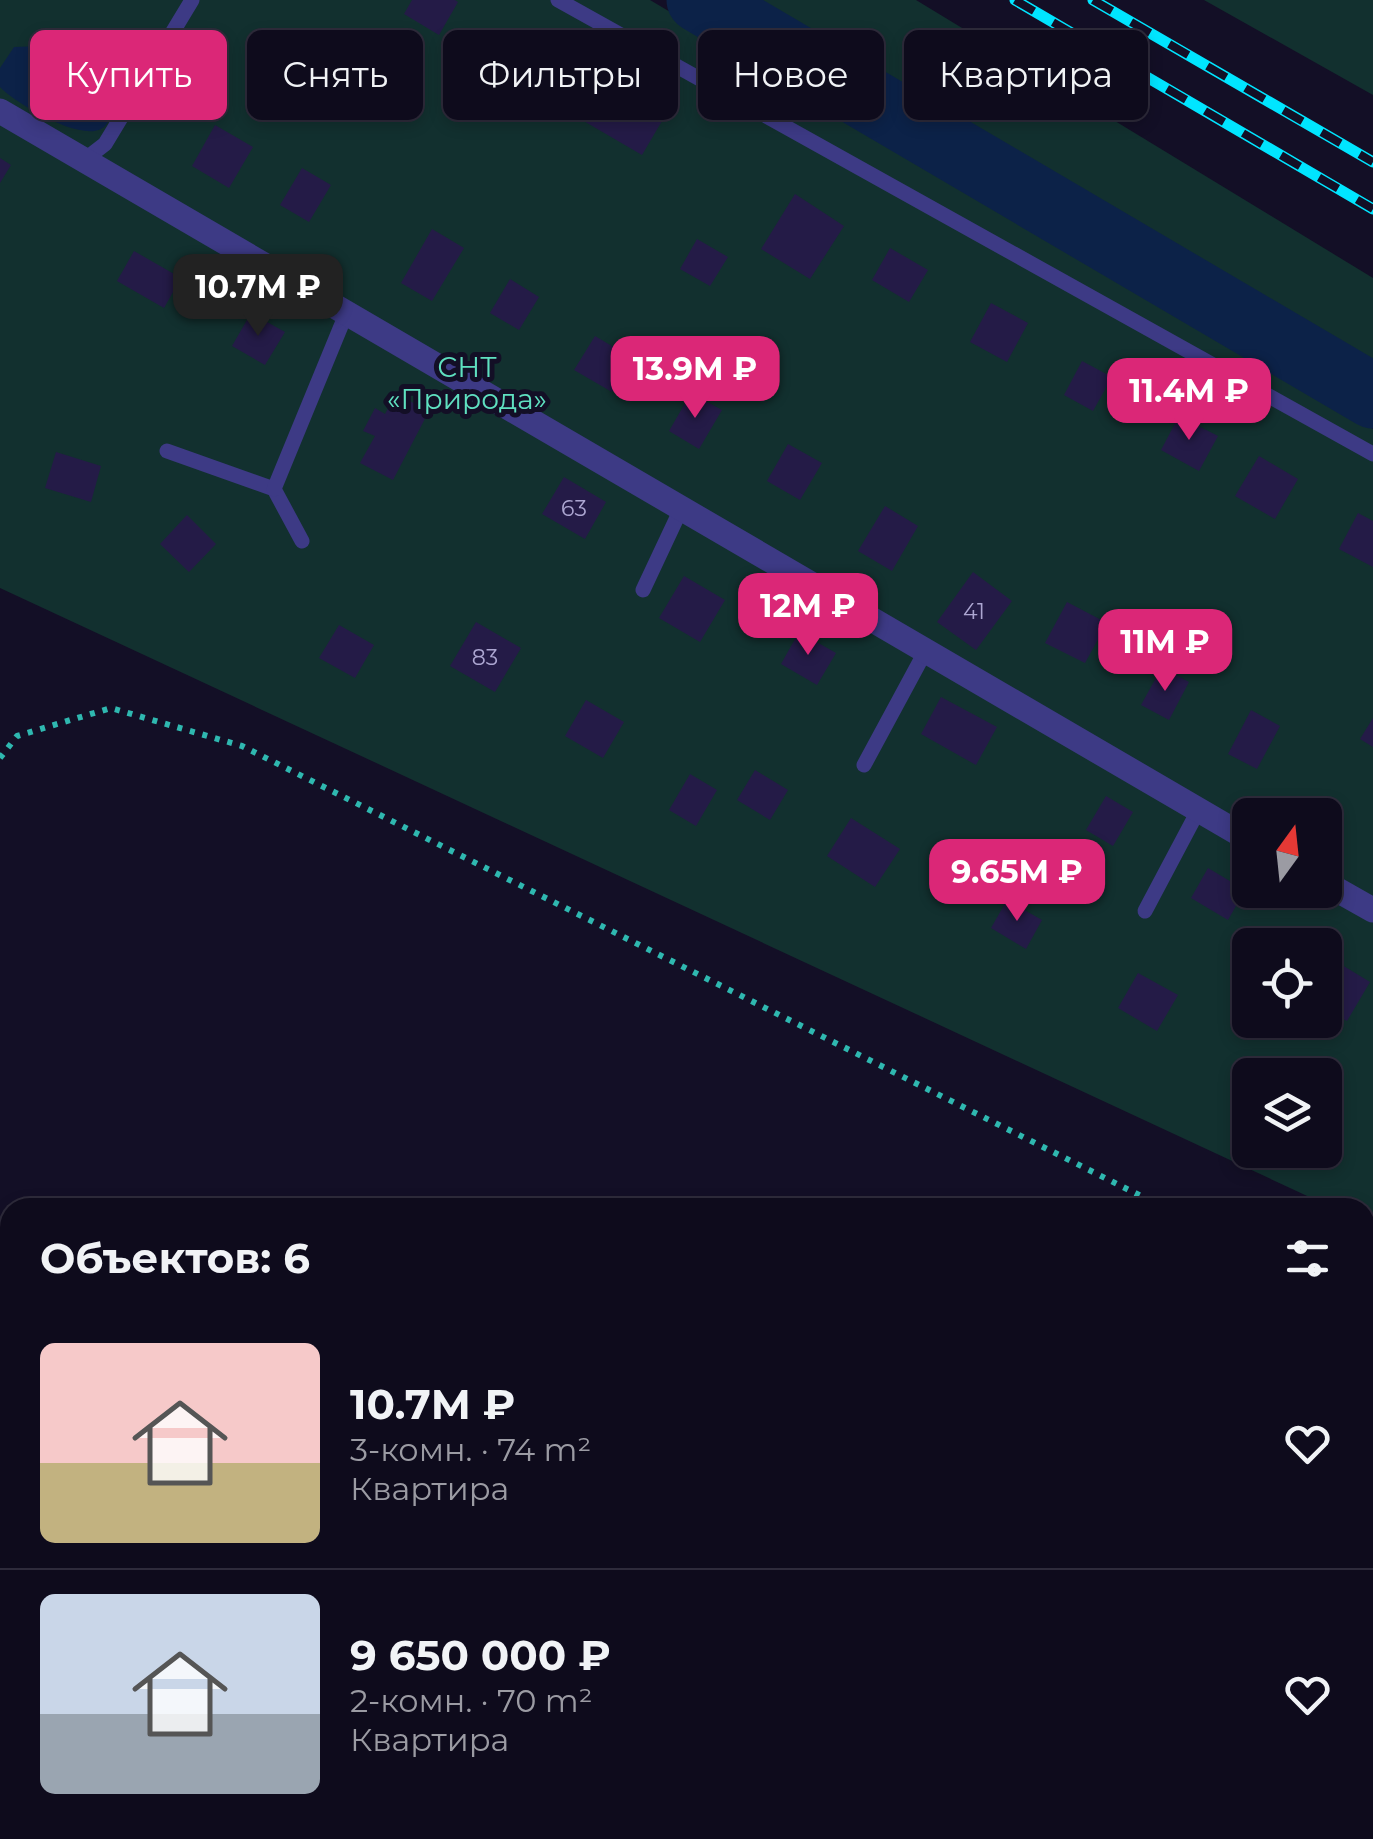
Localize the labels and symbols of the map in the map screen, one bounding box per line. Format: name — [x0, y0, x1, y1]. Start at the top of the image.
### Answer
pin: 10.7M ₽ — [166, 254, 350, 339]
pin: 13.9M ₽ — [603, 336, 787, 421]
park label: СНТ «Природа» — [387, 350, 547, 416]
pin: 11.4M ₽ — [1097, 358, 1281, 443]
house number: 63 — [561, 495, 587, 522]
pin: 12M ₽ — [738, 573, 878, 658]
house number: 41 — [963, 598, 985, 625]
pin: 11M ₽ — [1095, 609, 1235, 694]
house number: 83 — [472, 644, 498, 671]
north arrow — [1232, 798, 1342, 908]
pin: 9.65M ₽ — [925, 839, 1109, 924]

